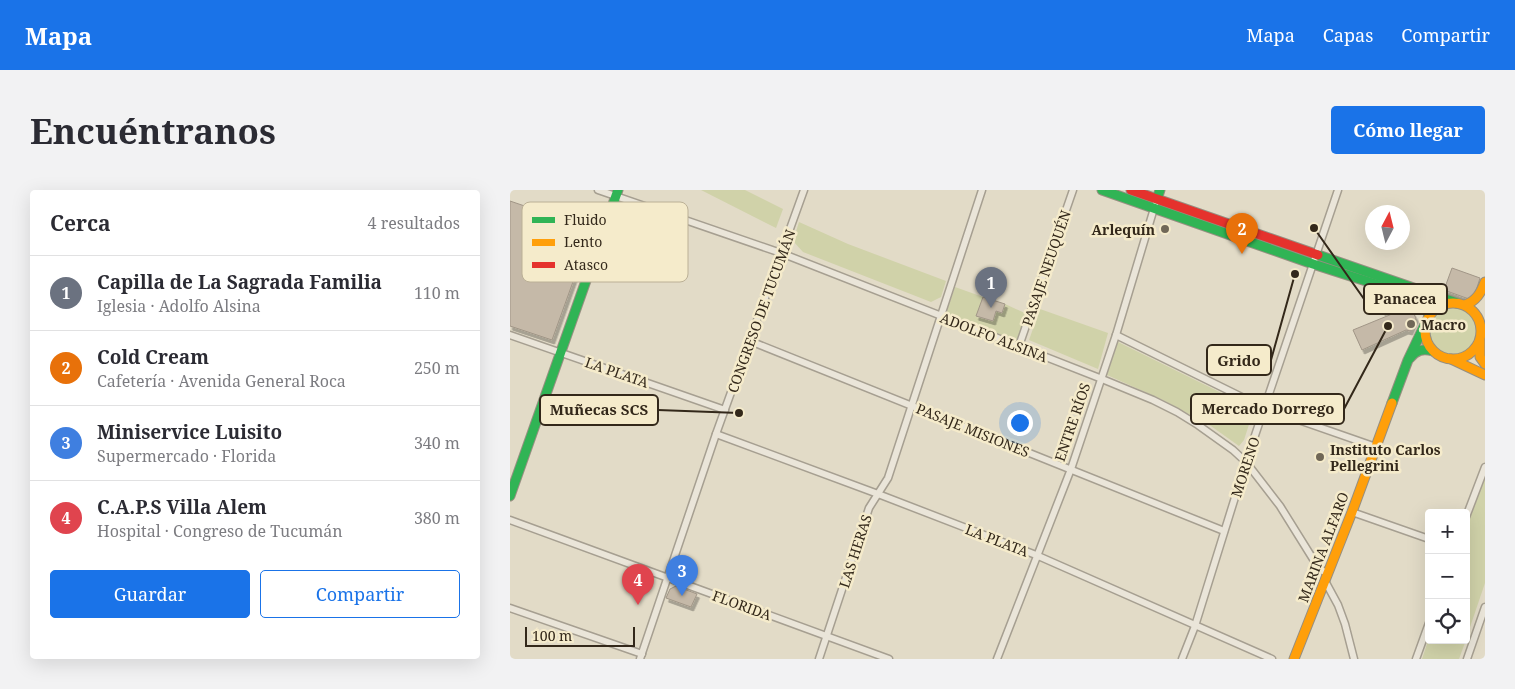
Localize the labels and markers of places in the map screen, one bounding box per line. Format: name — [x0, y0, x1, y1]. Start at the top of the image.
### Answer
pin: 2 — [1226, 213, 1258, 254]
place label: Arlequín — [1092, 220, 1155, 239]
marker: Arlequín — [1159, 223, 1171, 235]
pin: 1 — [975, 267, 1007, 308]
callout: Panacea — [1364, 284, 1447, 314]
place label: Macro — [1421, 315, 1466, 334]
marker: Macro — [1405, 318, 1417, 330]
callout: Grido — [1207, 345, 1271, 375]
callout: Mercado Dorrego — [1191, 394, 1344, 424]
callout: Muñecas SCS — [540, 395, 658, 425]
place label: Instituto Carlos Pellegrini — [1330, 440, 1441, 475]
marker: Instituto Carlos Pellegrini — [1314, 451, 1326, 463]
pin: 3 — [666, 555, 698, 596]
pin: 4 — [622, 564, 654, 605]

